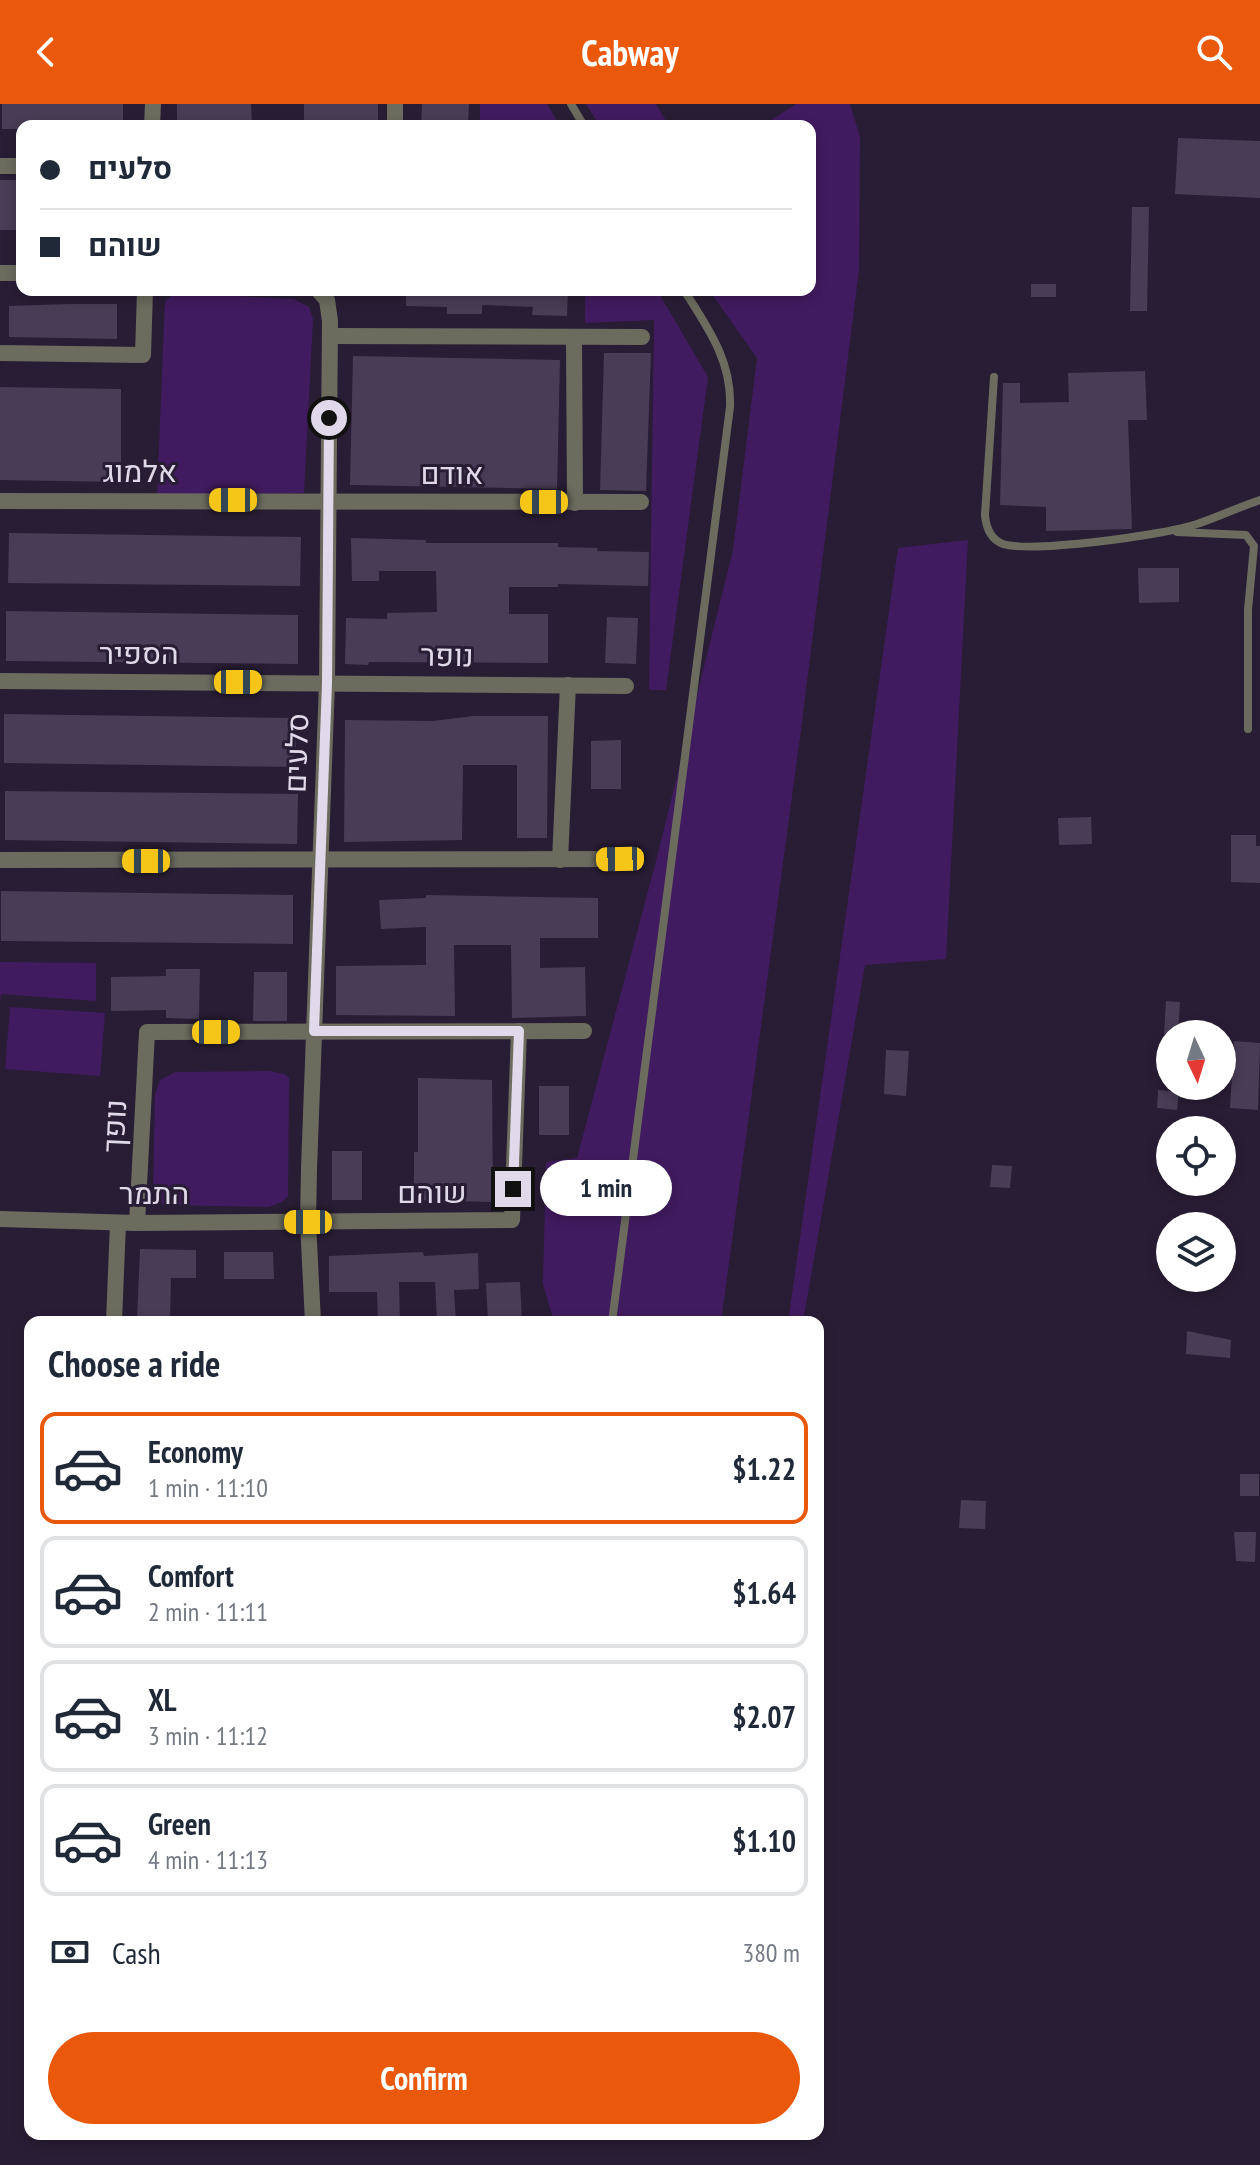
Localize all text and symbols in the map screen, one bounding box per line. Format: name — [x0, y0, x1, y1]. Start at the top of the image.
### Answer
text: Cabway — [581, 29, 679, 76]
icon: back — [24, 30, 68, 74]
icon: search — [1192, 30, 1236, 74]
text: סלעים — [88, 148, 172, 187]
text: שוהם — [88, 225, 162, 264]
route start — [311, 400, 347, 436]
street label: אלמוג — [103, 451, 177, 490]
street label: אודם — [421, 453, 483, 492]
car — [209, 488, 257, 512]
car — [520, 490, 568, 514]
street label: הספיר — [99, 633, 179, 672]
street label: נופר — [420, 635, 474, 674]
car — [214, 670, 262, 694]
street label: סלעים — [275, 712, 316, 794]
car — [596, 847, 644, 871]
car — [122, 849, 170, 873]
car — [192, 1020, 240, 1044]
north arrow — [1156, 1020, 1236, 1100]
map controls — [1156, 1020, 1236, 1292]
street label: נופך — [93, 1098, 134, 1154]
button: locate — [1156, 1116, 1236, 1196]
callout: 1 min — [541, 1161, 673, 1217]
route end — [495, 1171, 531, 1207]
text: 1 min — [580, 1171, 632, 1204]
street label: שוהם — [397, 1172, 467, 1211]
street label: התמר — [119, 1173, 189, 1212]
car — [284, 1210, 332, 1234]
button: layers — [1156, 1212, 1236, 1292]
text: Choose a ride — [48, 1340, 220, 1387]
icon: car — [52, 1432, 124, 1504]
text: Economy — [148, 1432, 243, 1471]
text: $1.22 — [732, 1449, 796, 1488]
text: 1 min · 11:10 — [148, 1471, 268, 1504]
icon: car — [52, 1556, 124, 1628]
text: Comfort — [148, 1556, 234, 1595]
text: $1.64 — [732, 1573, 796, 1612]
text: 2 min · 11:11 — [148, 1595, 268, 1628]
icon: car — [52, 1680, 124, 1752]
text: XL — [148, 1680, 177, 1719]
text: $2.07 — [732, 1697, 796, 1736]
text: 3 min · 11:12 — [148, 1719, 268, 1752]
icon: car — [52, 1804, 124, 1876]
text: Green — [148, 1804, 211, 1843]
text: $1.10 — [732, 1821, 796, 1860]
text: 4 min · 11:13 — [148, 1843, 268, 1876]
icon: cash — [48, 1930, 92, 1974]
text: Cash — [112, 1933, 161, 1972]
text: 380 m — [742, 1936, 800, 1969]
button: Confirm — [48, 2032, 800, 2124]

